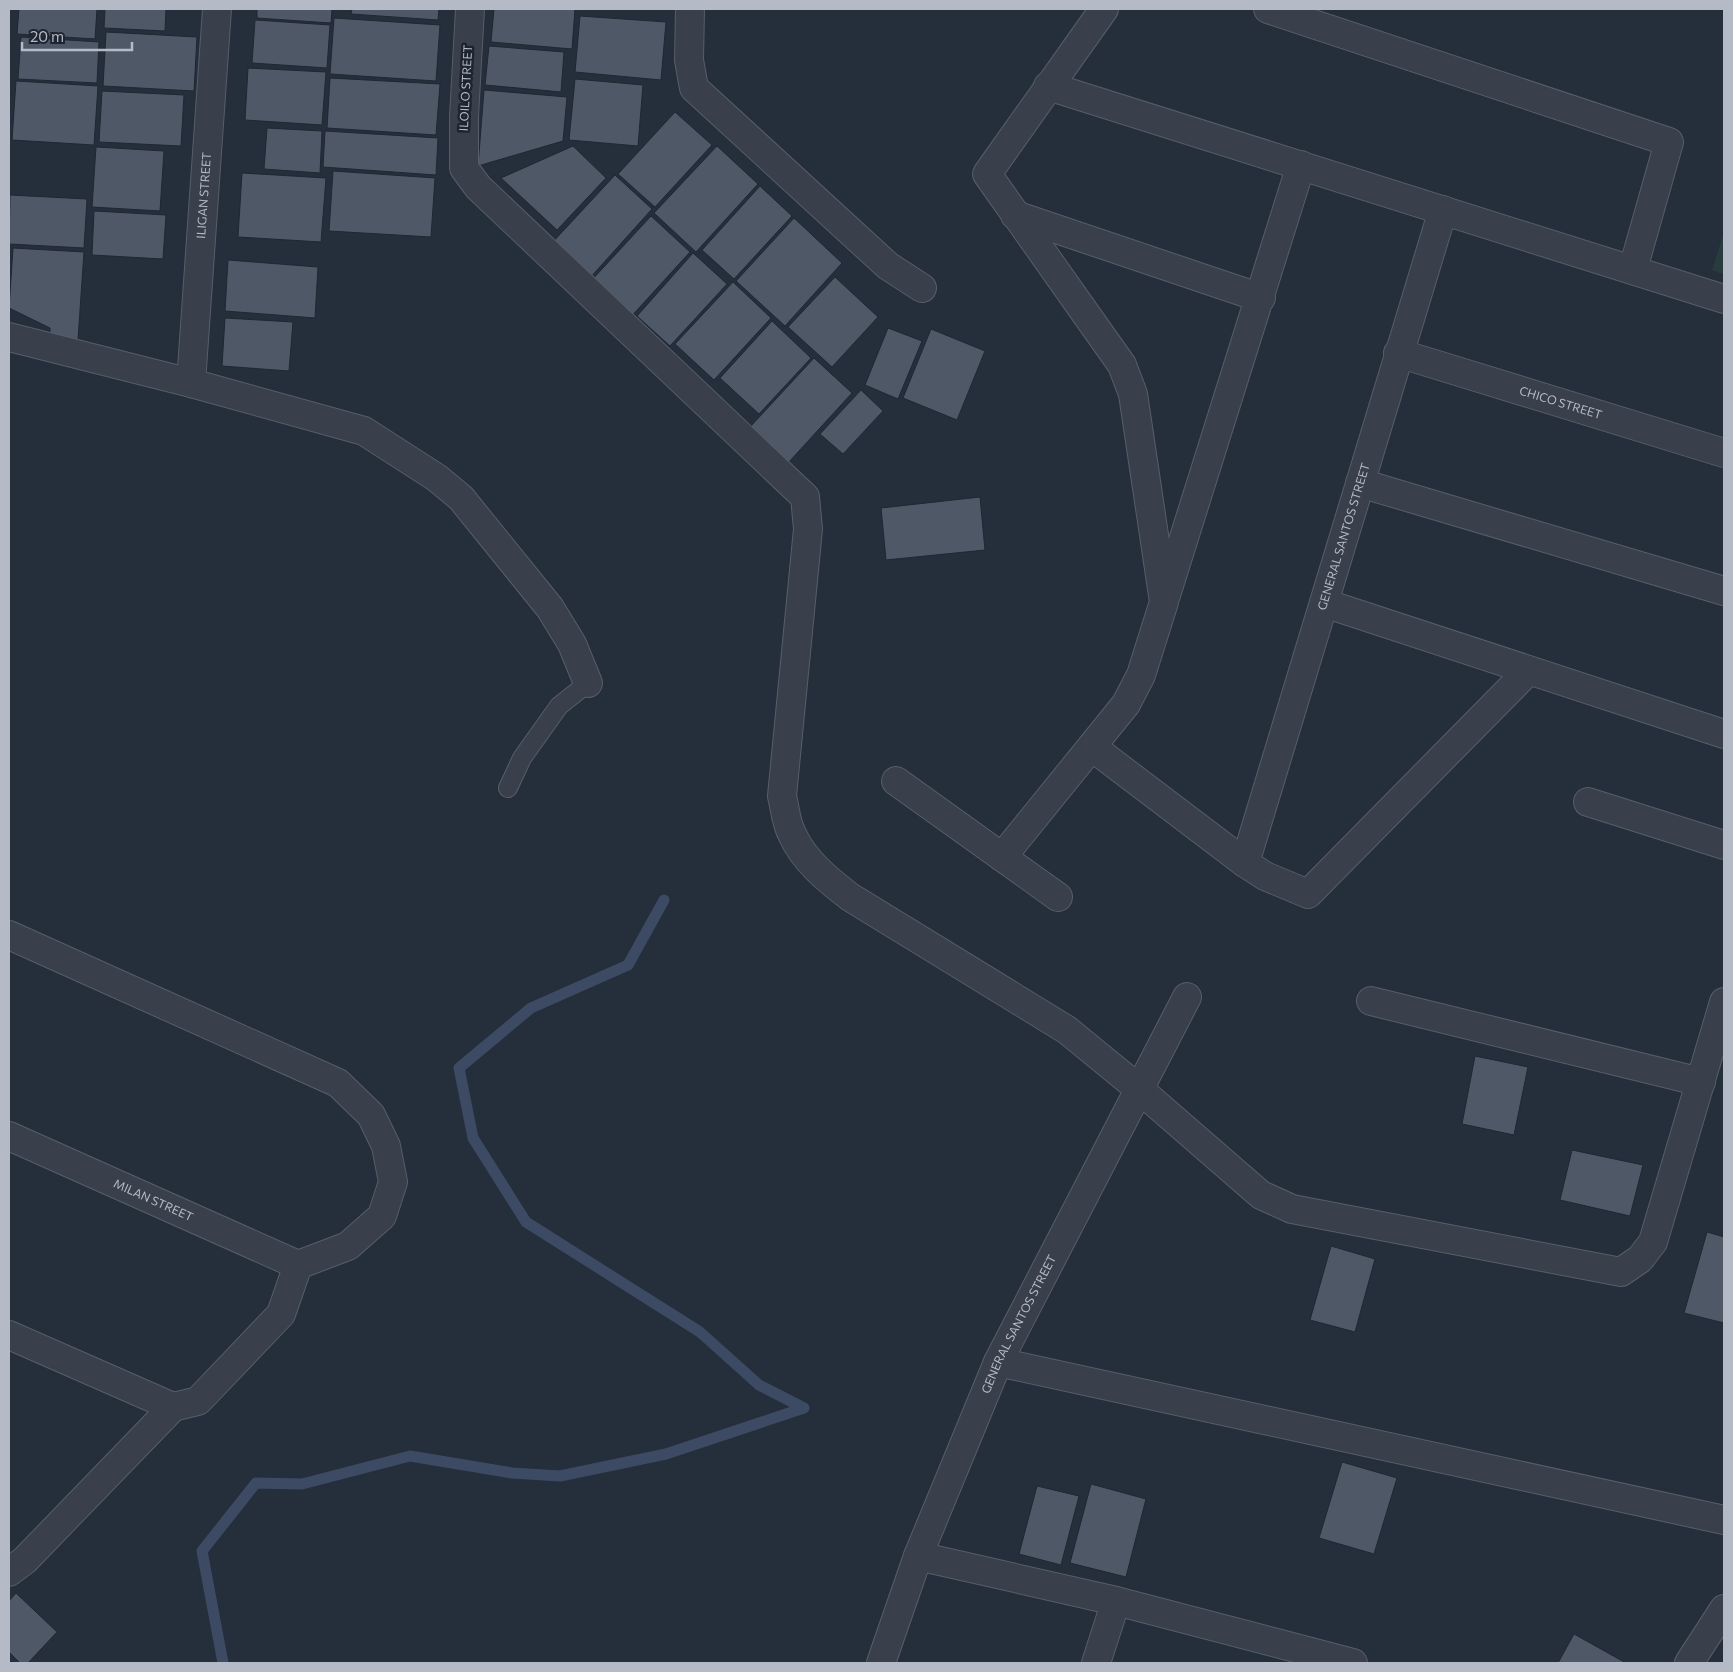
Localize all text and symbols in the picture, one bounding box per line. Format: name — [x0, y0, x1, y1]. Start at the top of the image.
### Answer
scale bar — [22, 20, 132, 52]
text: 20 m — [30, 27, 64, 45]
street label: ILOILO STREET — [456, 44, 474, 131]
street label: ILIGAN STREET — [193, 151, 213, 239]
street label: CHICO STREET — [1518, 383, 1604, 421]
street label: GENERAL SANTOS STREET — [1314, 461, 1372, 612]
street label: MILAN STREET — [112, 1176, 196, 1224]
street label: GENERAL SANTOS STREET — [978, 1252, 1058, 1395]

